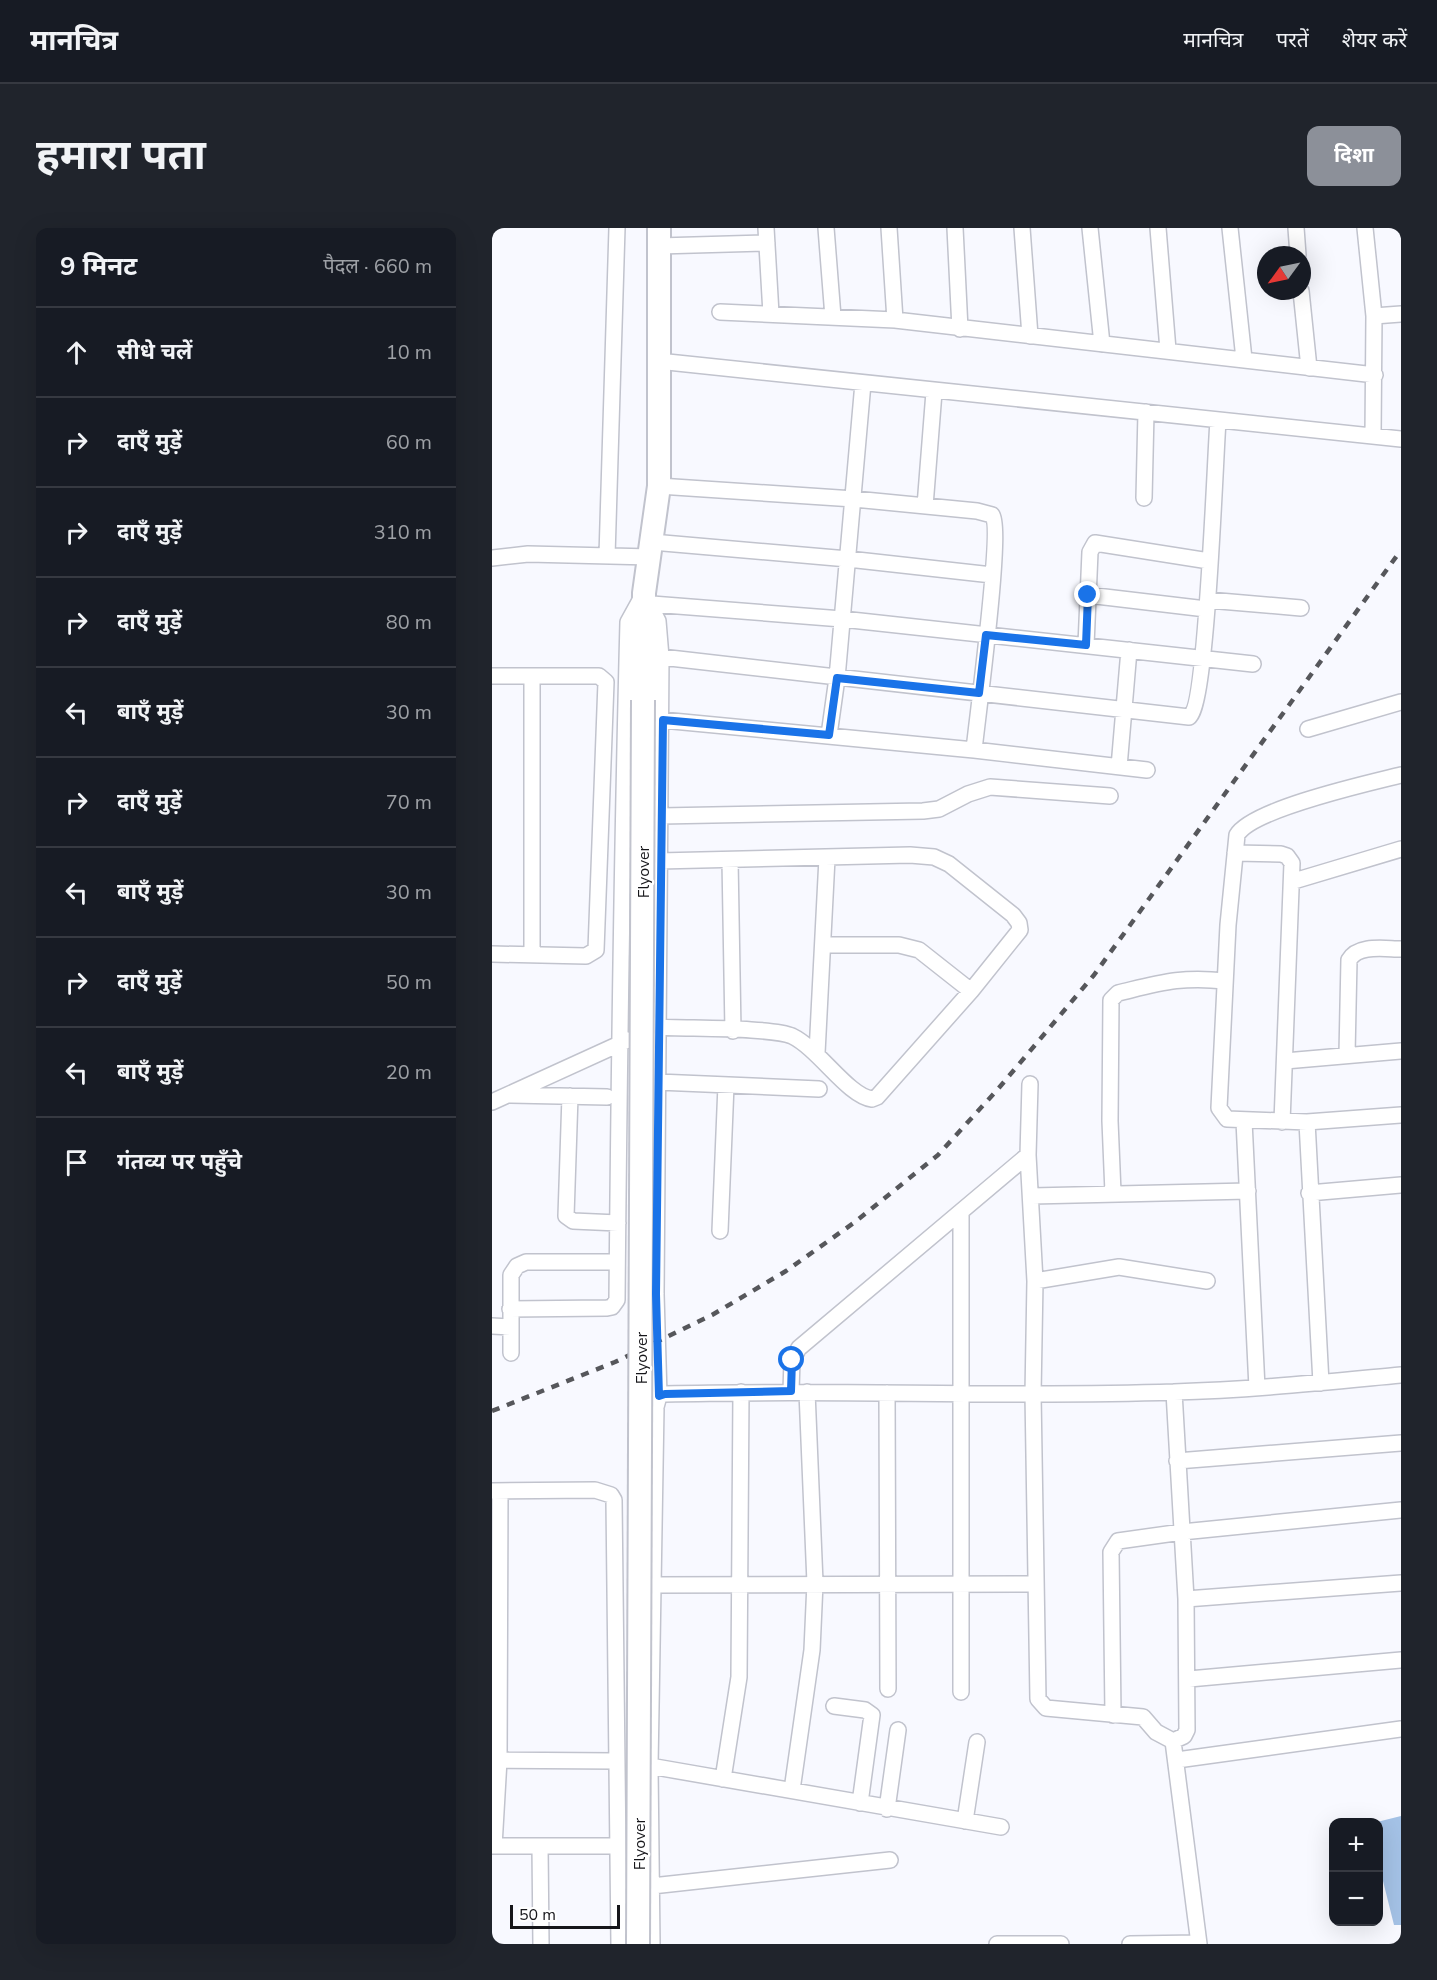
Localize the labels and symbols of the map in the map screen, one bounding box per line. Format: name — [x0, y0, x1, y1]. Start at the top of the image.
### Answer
north arrow — [1257, 246, 1311, 300]
route end — [1074, 581, 1100, 607]
street label: Flyover — [633, 845, 655, 898]
street label: Flyover — [631, 1331, 653, 1384]
route start — [778, 1346, 804, 1372]
street label: Flyover — [629, 1817, 651, 1870]
scale bar — [510, 1902, 620, 1930]

